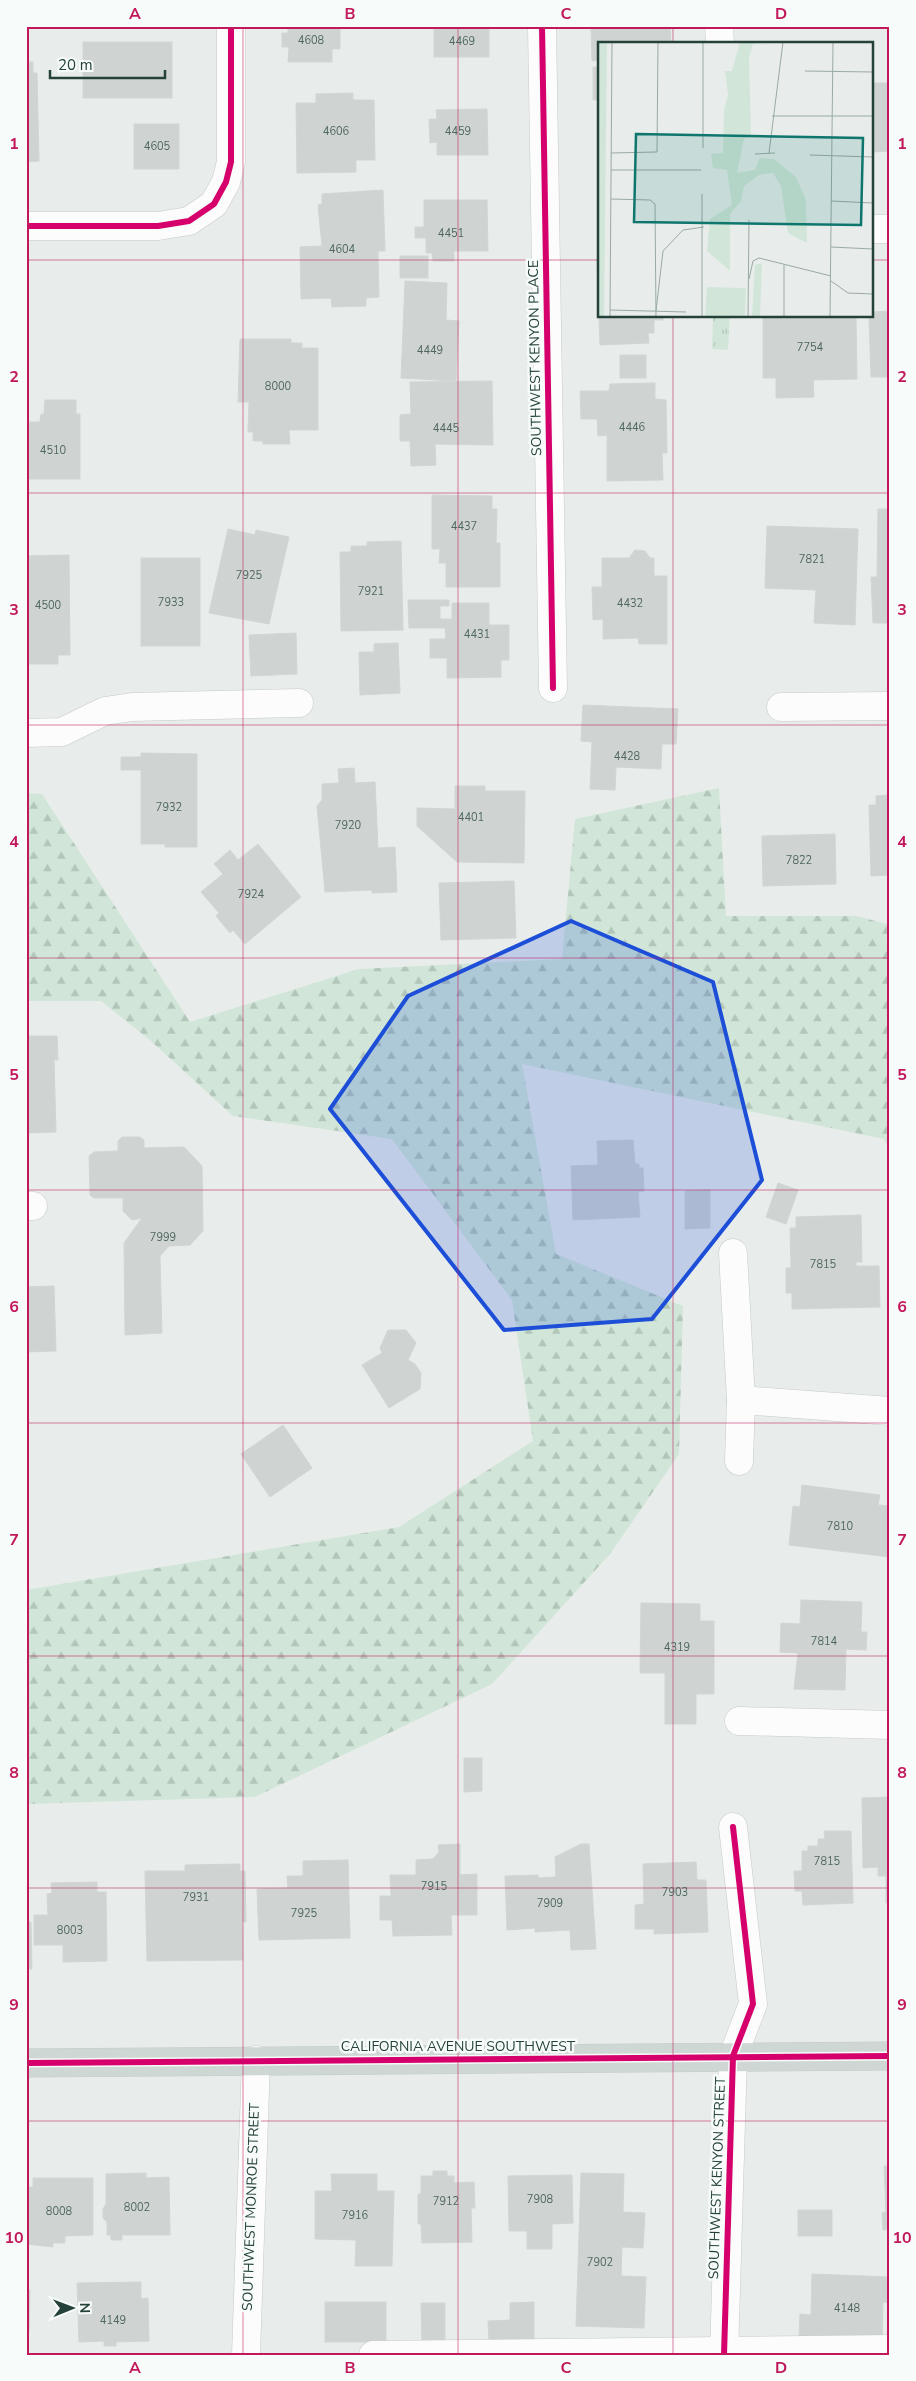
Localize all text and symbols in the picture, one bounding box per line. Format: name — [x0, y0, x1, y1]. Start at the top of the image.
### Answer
text: A — [129, 3, 141, 25]
text: B — [344, 3, 356, 25]
text: C — [561, 3, 572, 25]
text: D — [775, 3, 787, 25]
house number: 4608 — [298, 33, 325, 48]
house number: 4469 — [449, 34, 475, 49]
inset map — [598, 42, 874, 318]
scale bar — [50, 48, 165, 80]
text: 20 m — [58, 55, 93, 75]
house number: 4606 — [323, 124, 350, 139]
house number: 4459 — [445, 124, 471, 139]
text: 1 — [9, 133, 19, 155]
text: 1 — [897, 133, 907, 155]
house number: 4605 — [144, 139, 171, 154]
house number: 4451 — [438, 226, 464, 241]
house number: 4604 — [329, 242, 356, 257]
street label: SOUTHWEST KENYON PLACE — [524, 260, 546, 456]
house number: 7754 — [797, 340, 824, 355]
house number: 4449 — [417, 343, 443, 358]
text: 2 — [9, 366, 19, 388]
text: 2 — [897, 366, 907, 388]
house number: 8000 — [265, 379, 292, 394]
house number: 4446 — [619, 420, 646, 435]
house number: 4445 — [433, 421, 460, 436]
house number: 4510 — [40, 443, 67, 458]
house number: 4437 — [451, 519, 477, 534]
house number: 7821 — [799, 552, 825, 567]
house number: 7925 — [236, 568, 263, 583]
house number: 7921 — [358, 584, 384, 599]
house number: 7933 — [158, 595, 184, 610]
house number: 4432 — [617, 596, 643, 611]
house number: 4500 — [35, 598, 62, 613]
text: 3 — [9, 599, 19, 621]
text: 3 — [897, 599, 907, 621]
house number: 4431 — [464, 627, 490, 642]
house number: 4428 — [614, 749, 641, 764]
house number: 7932 — [156, 800, 182, 815]
house number: 4401 — [458, 810, 484, 825]
house number: 7920 — [335, 818, 362, 833]
text: 4 — [9, 831, 19, 853]
text: 4 — [897, 831, 907, 853]
house number: 7822 — [786, 853, 812, 868]
house number: 7924 — [238, 887, 265, 902]
text: 5 — [9, 1064, 19, 1086]
text: 5 — [897, 1064, 907, 1086]
house number: 7999 — [150, 1230, 176, 1245]
house number: 7815 — [810, 1257, 837, 1272]
text: 6 — [9, 1296, 19, 1318]
text: 6 — [897, 1296, 907, 1318]
house number: 7810 — [827, 1519, 854, 1534]
text: 7 — [9, 1529, 19, 1551]
text: 7 — [897, 1529, 907, 1551]
house number: 7814 — [811, 1634, 838, 1649]
house number: 4319 — [664, 1640, 690, 1655]
text: 8 — [9, 1762, 19, 1784]
text: 8 — [897, 1762, 907, 1784]
house number: 7815 — [814, 1854, 841, 1869]
house number: 7915 — [421, 1879, 448, 1894]
house number: 7903 — [662, 1885, 688, 1900]
house number: 7931 — [183, 1890, 209, 1905]
house number: 7909 — [537, 1896, 563, 1911]
house number: 7925 — [291, 1906, 318, 1921]
house number: 8003 — [57, 1923, 83, 1938]
text: 9 — [9, 1994, 19, 2016]
text: 9 — [897, 1994, 907, 2016]
street label: CALIFORNIA AVENUE SOUTHWEST — [341, 2037, 576, 2056]
street label: SOUTHWEST KENYON STREET — [704, 2076, 730, 2280]
street label: SOUTHWEST MONROE STREET — [238, 2102, 264, 2311]
house number: 7908 — [527, 2192, 554, 2207]
house number: 7912 — [433, 2194, 459, 2209]
house number: 8002 — [124, 2200, 150, 2215]
house number: 8008 — [46, 2204, 73, 2219]
house number: 7916 — [342, 2208, 369, 2223]
text: 10 — [4, 2227, 24, 2249]
text: 10 — [892, 2227, 912, 2249]
house number: 7902 — [587, 2255, 613, 2270]
north arrow — [48, 2284, 98, 2334]
house number: 4148 — [834, 2301, 861, 2316]
text: N — [75, 2302, 94, 2313]
house number: 4149 — [100, 2313, 126, 2328]
text: A — [129, 2357, 141, 2379]
text: B — [344, 2357, 356, 2379]
text: C — [561, 2357, 572, 2379]
text: D — [775, 2357, 787, 2379]

